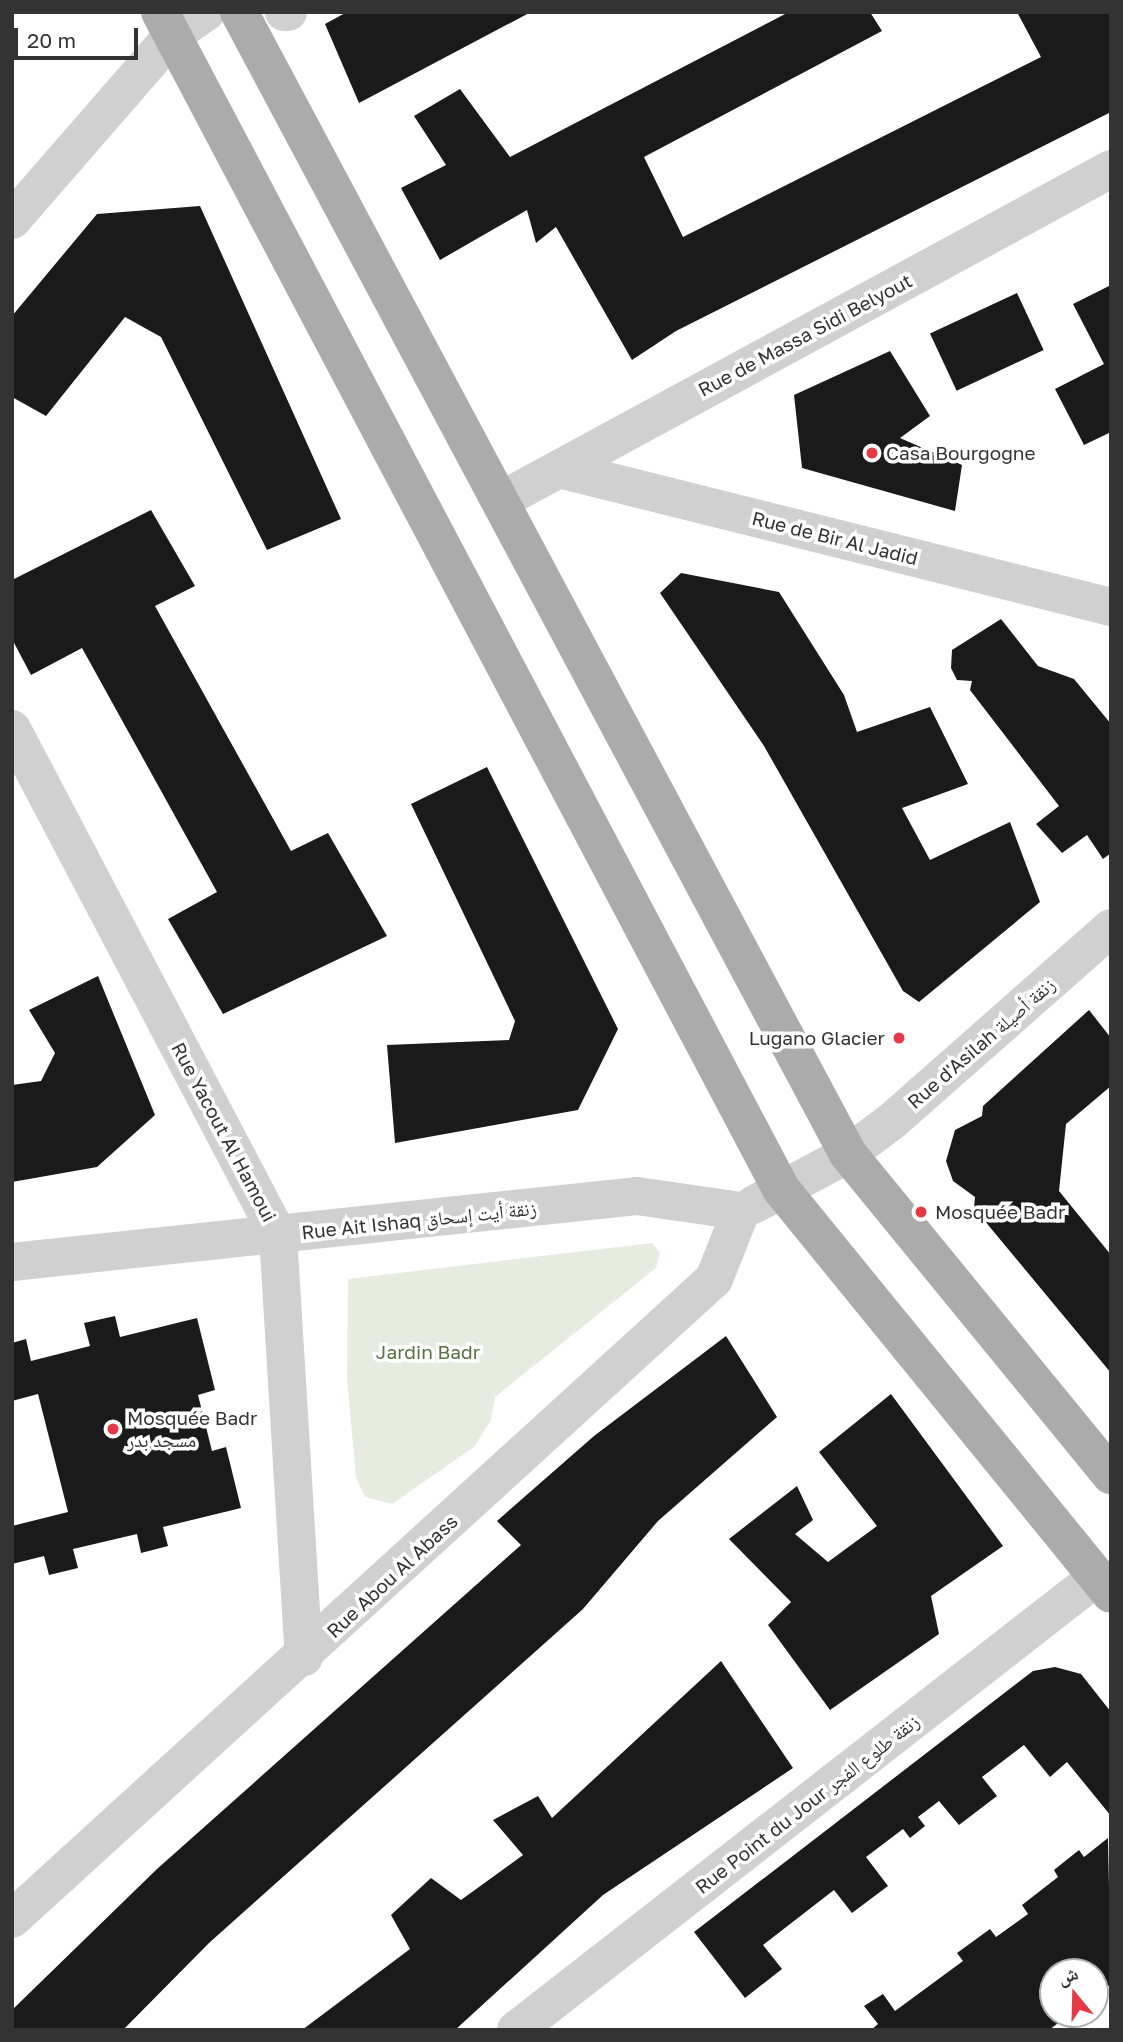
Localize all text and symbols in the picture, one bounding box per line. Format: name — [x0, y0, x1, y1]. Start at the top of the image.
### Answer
scale bar — [18, 14, 142, 58]
text: 20 m — [27, 27, 76, 53]
street label: Rue de Massa Sidi Belyout — [694, 269, 916, 401]
place label: Casa Bourgogne — [886, 442, 1036, 464]
marker: Casa Bourgogne — [864, 445, 880, 461]
street label: Rue de Bir Al Jadid — [750, 506, 920, 570]
street label: Rue d'Asilah زنقة أصيلة — [903, 973, 1059, 1113]
place label: Lugano Glacier — [749, 1027, 885, 1049]
marker: Lugano Glacier — [891, 1030, 907, 1046]
street label: Rue Yacout Al Hamoui — [167, 1038, 281, 1226]
street label: Rue Ait Ishaq زنقة أيت إسحاق — [300, 1196, 538, 1244]
place label: Mosquée Badr — [935, 1201, 1065, 1223]
marker: Mosquée Badr — [913, 1204, 929, 1220]
park label: Jardin Badr — [376, 1341, 480, 1363]
place label: Mosquée Badr مسجد بدر — [127, 1407, 257, 1451]
marker: Mosquée Badr مسجد بدر — [105, 1421, 121, 1437]
street label: Rue Abou Al Abass — [322, 1510, 462, 1642]
street label: Rue Point du Jour زنقة طلوع الفجر — [691, 1710, 923, 1898]
north arrow — [1039, 1958, 1109, 2028]
text: ش — [1054, 1960, 1081, 1989]

